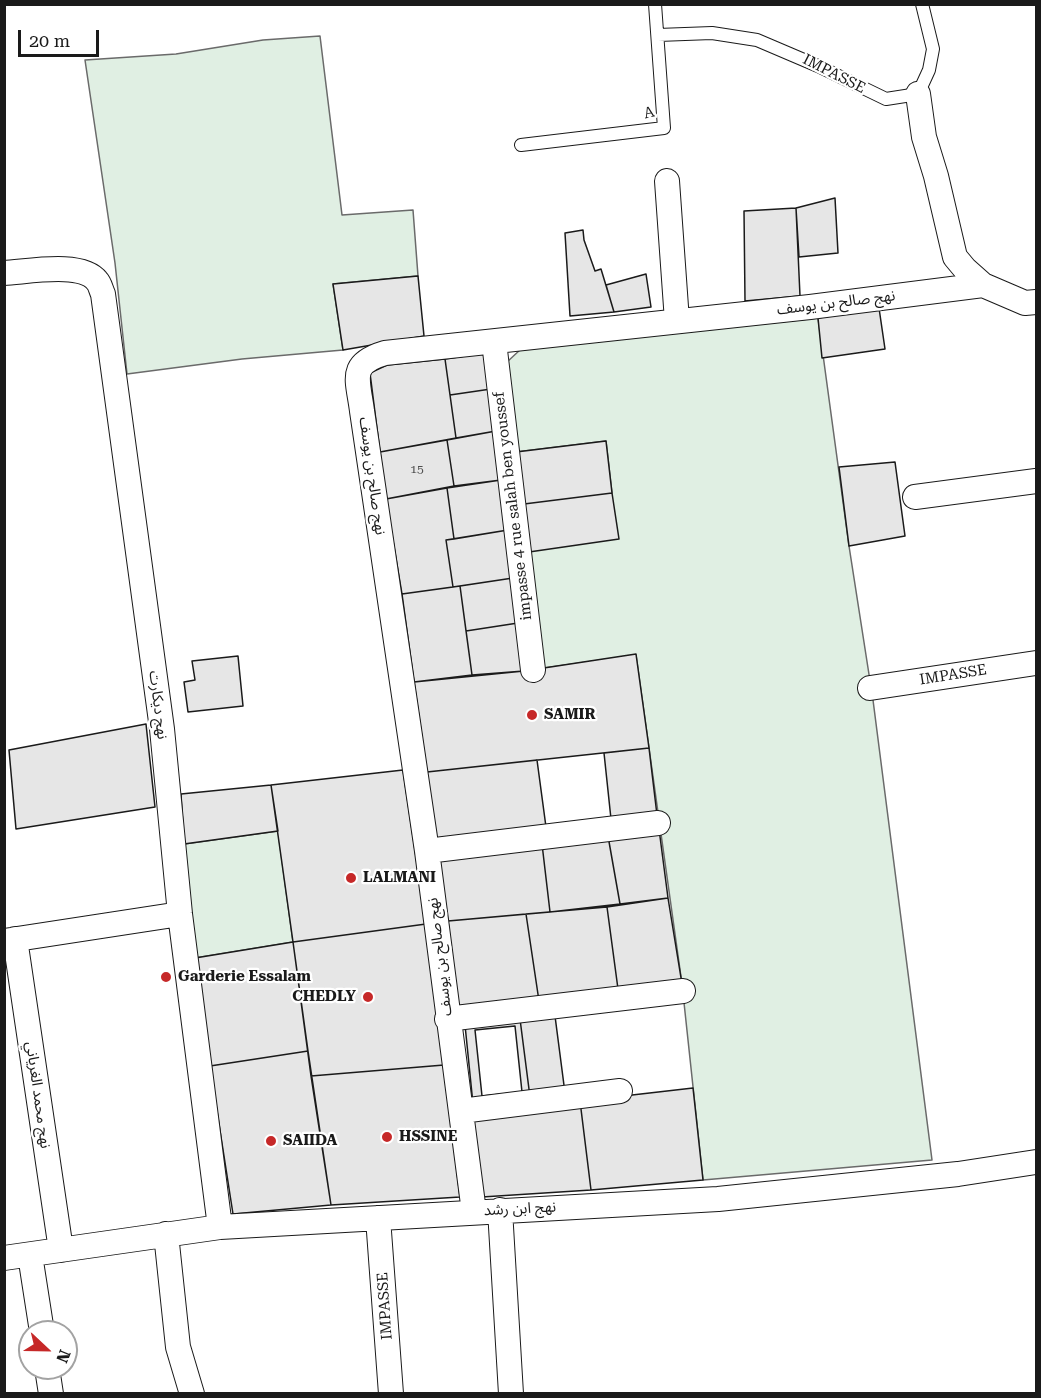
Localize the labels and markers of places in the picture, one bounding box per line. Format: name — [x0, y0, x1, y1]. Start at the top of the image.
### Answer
place label: SAMIR — [544, 706, 596, 724]
marker: SAMIR — [525, 708, 539, 722]
place label: LALMANI — [363, 869, 436, 887]
marker: LALMANI — [344, 871, 358, 885]
place label: Garderie Essalam — [178, 968, 311, 986]
marker: Garderie Essalam — [159, 970, 173, 984]
place label: CHEDLY — [292, 988, 356, 1006]
marker: CHEDLY — [361, 990, 375, 1004]
place label: HSSINE — [399, 1128, 457, 1146]
marker: HSSINE — [380, 1130, 394, 1144]
place label: SAIIDA — [283, 1132, 337, 1150]
marker: SAIIDA — [264, 1134, 278, 1148]

